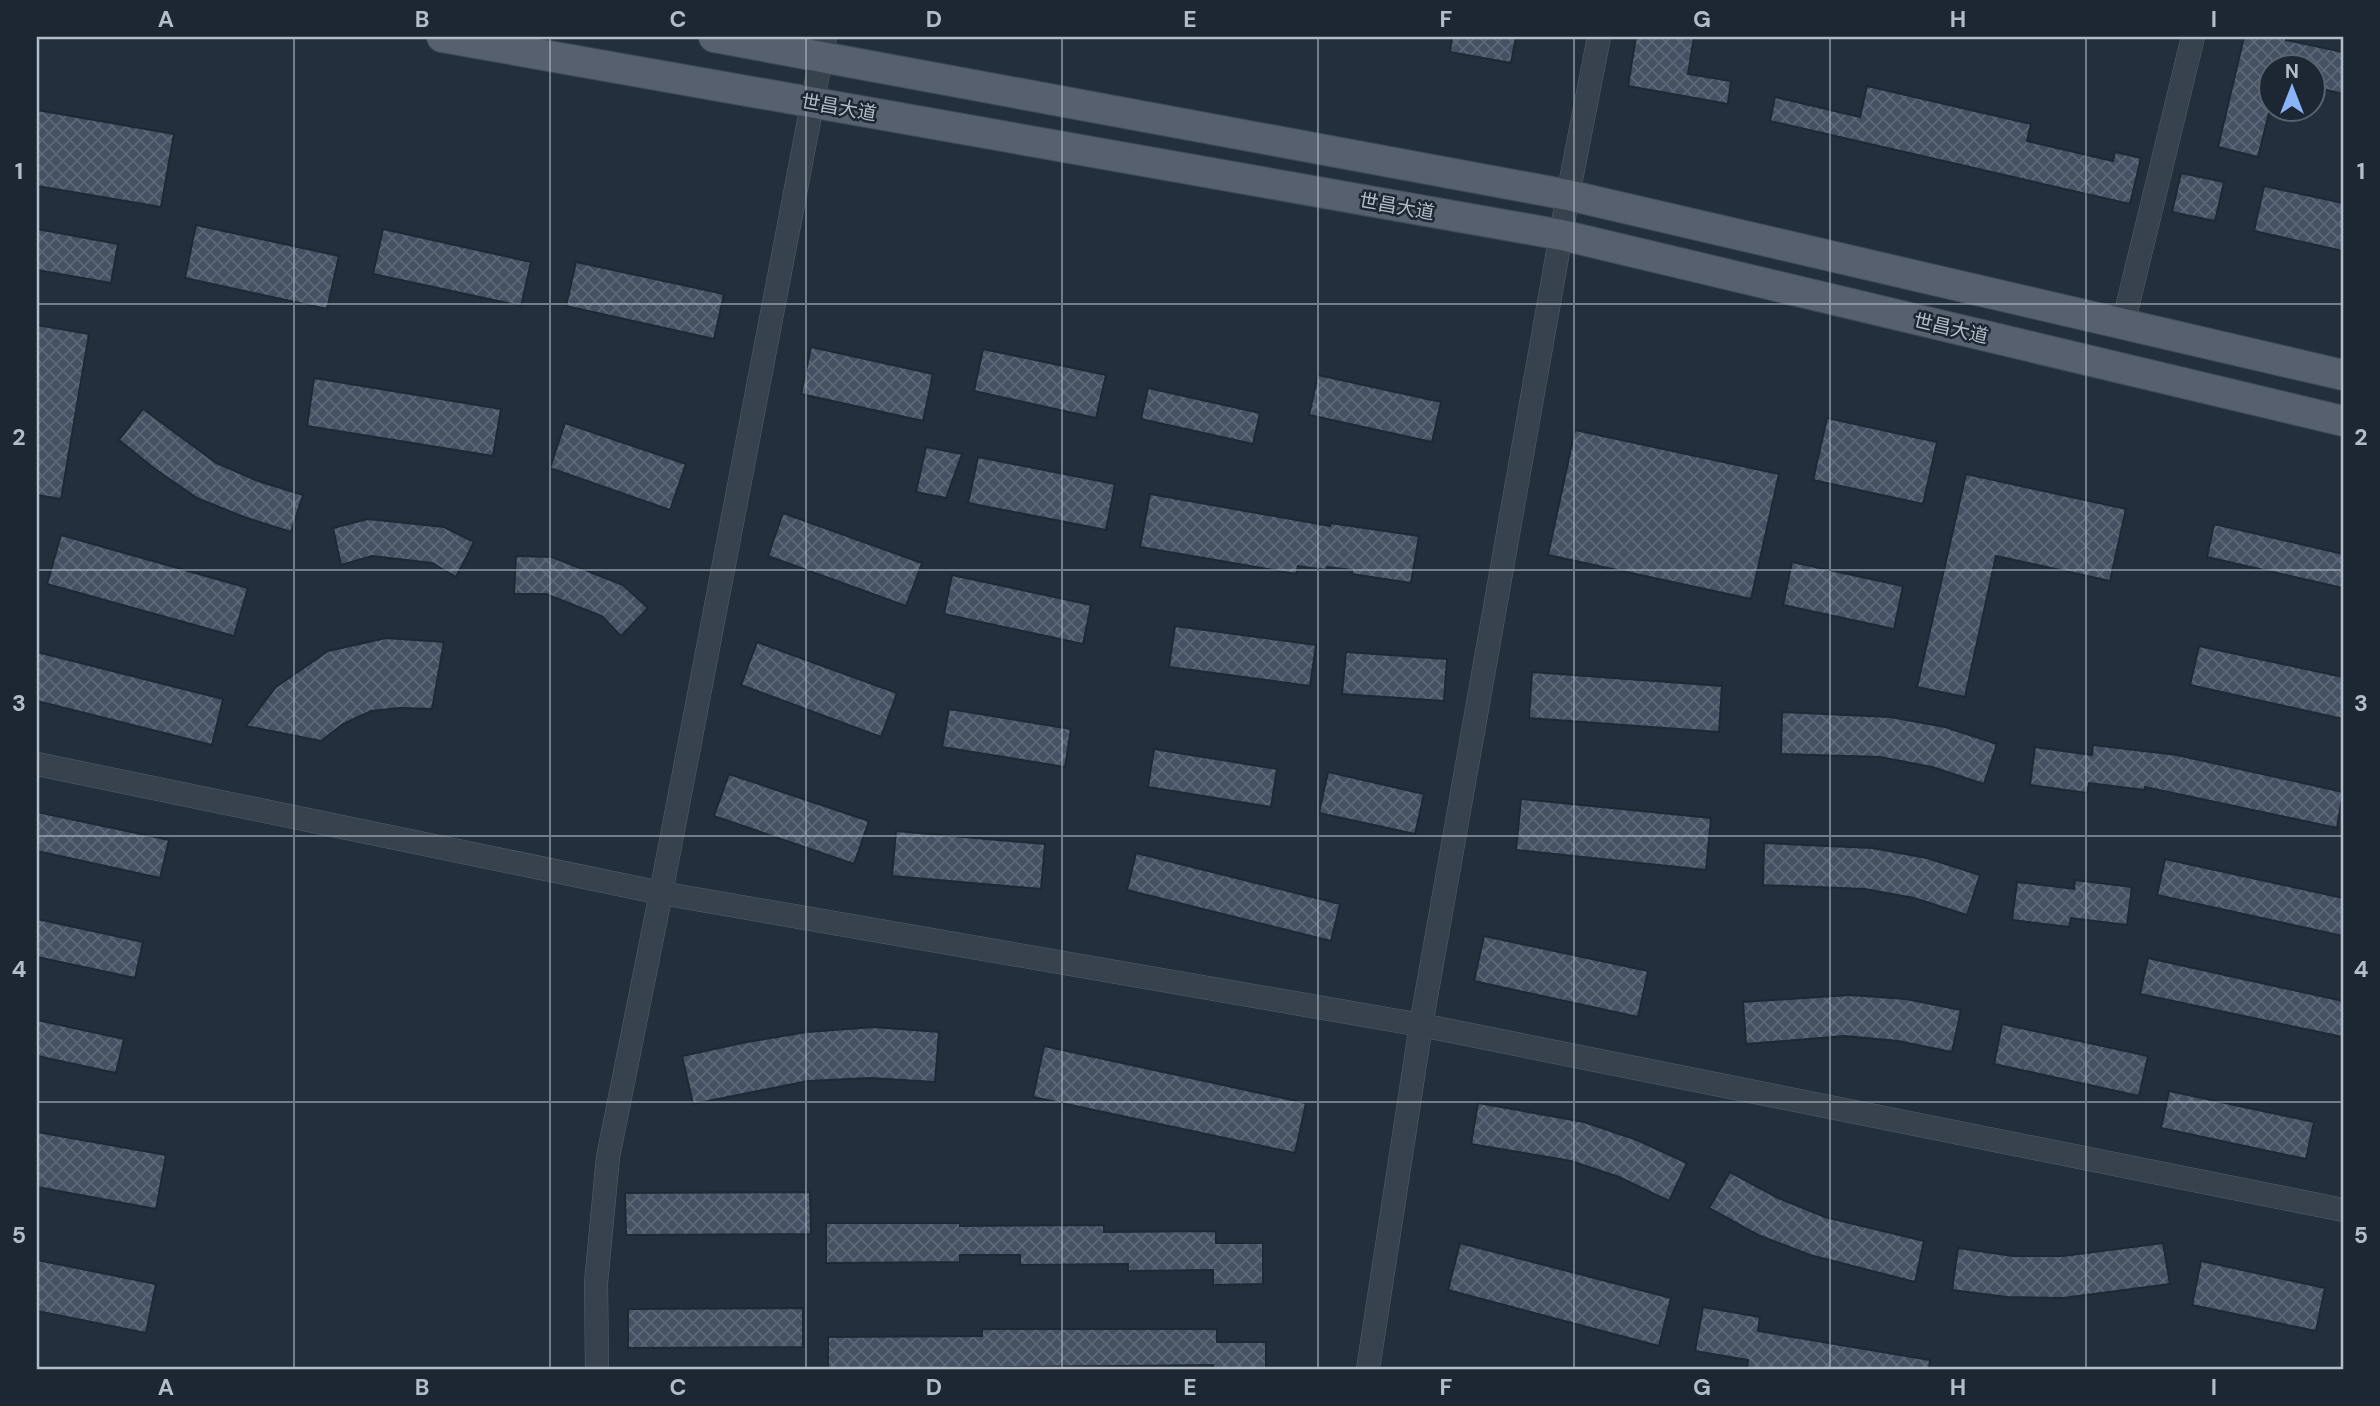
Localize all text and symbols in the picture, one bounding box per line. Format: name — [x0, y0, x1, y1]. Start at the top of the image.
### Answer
text: A — [158, 4, 174, 34]
text: B — [415, 4, 429, 34]
text: C — [670, 4, 686, 34]
text: D — [926, 4, 942, 34]
text: E — [1183, 4, 1197, 34]
text: F — [1440, 4, 1453, 34]
text: G — [1693, 4, 1711, 34]
text: H — [1950, 4, 1966, 34]
text: I — [2211, 4, 2217, 34]
north arrow — [2258, 52, 2328, 122]
text: N — [2285, 59, 2299, 84]
street label: 世昌大道 — [799, 89, 879, 126]
text: 1 — [15, 156, 23, 186]
text: 1 — [2357, 156, 2365, 186]
street label: 世昌大道 — [1357, 188, 1437, 225]
street label: 世昌大道 — [1911, 308, 1991, 349]
text: 2 — [12, 422, 26, 452]
text: 2 — [2354, 422, 2368, 452]
text: 3 — [12, 688, 26, 718]
text: 3 — [2354, 688, 2368, 718]
text: 4 — [12, 954, 27, 984]
text: 4 — [2354, 954, 2369, 984]
text: 5 — [12, 1220, 26, 1250]
text: 5 — [2354, 1220, 2368, 1250]
text: A — [158, 1372, 174, 1402]
text: B — [415, 1372, 429, 1402]
text: C — [670, 1372, 686, 1402]
text: D — [926, 1372, 942, 1402]
text: E — [1183, 1372, 1197, 1402]
text: F — [1440, 1372, 1453, 1402]
text: G — [1693, 1372, 1711, 1402]
text: H — [1950, 1372, 1966, 1402]
text: I — [2211, 1372, 2217, 1402]

